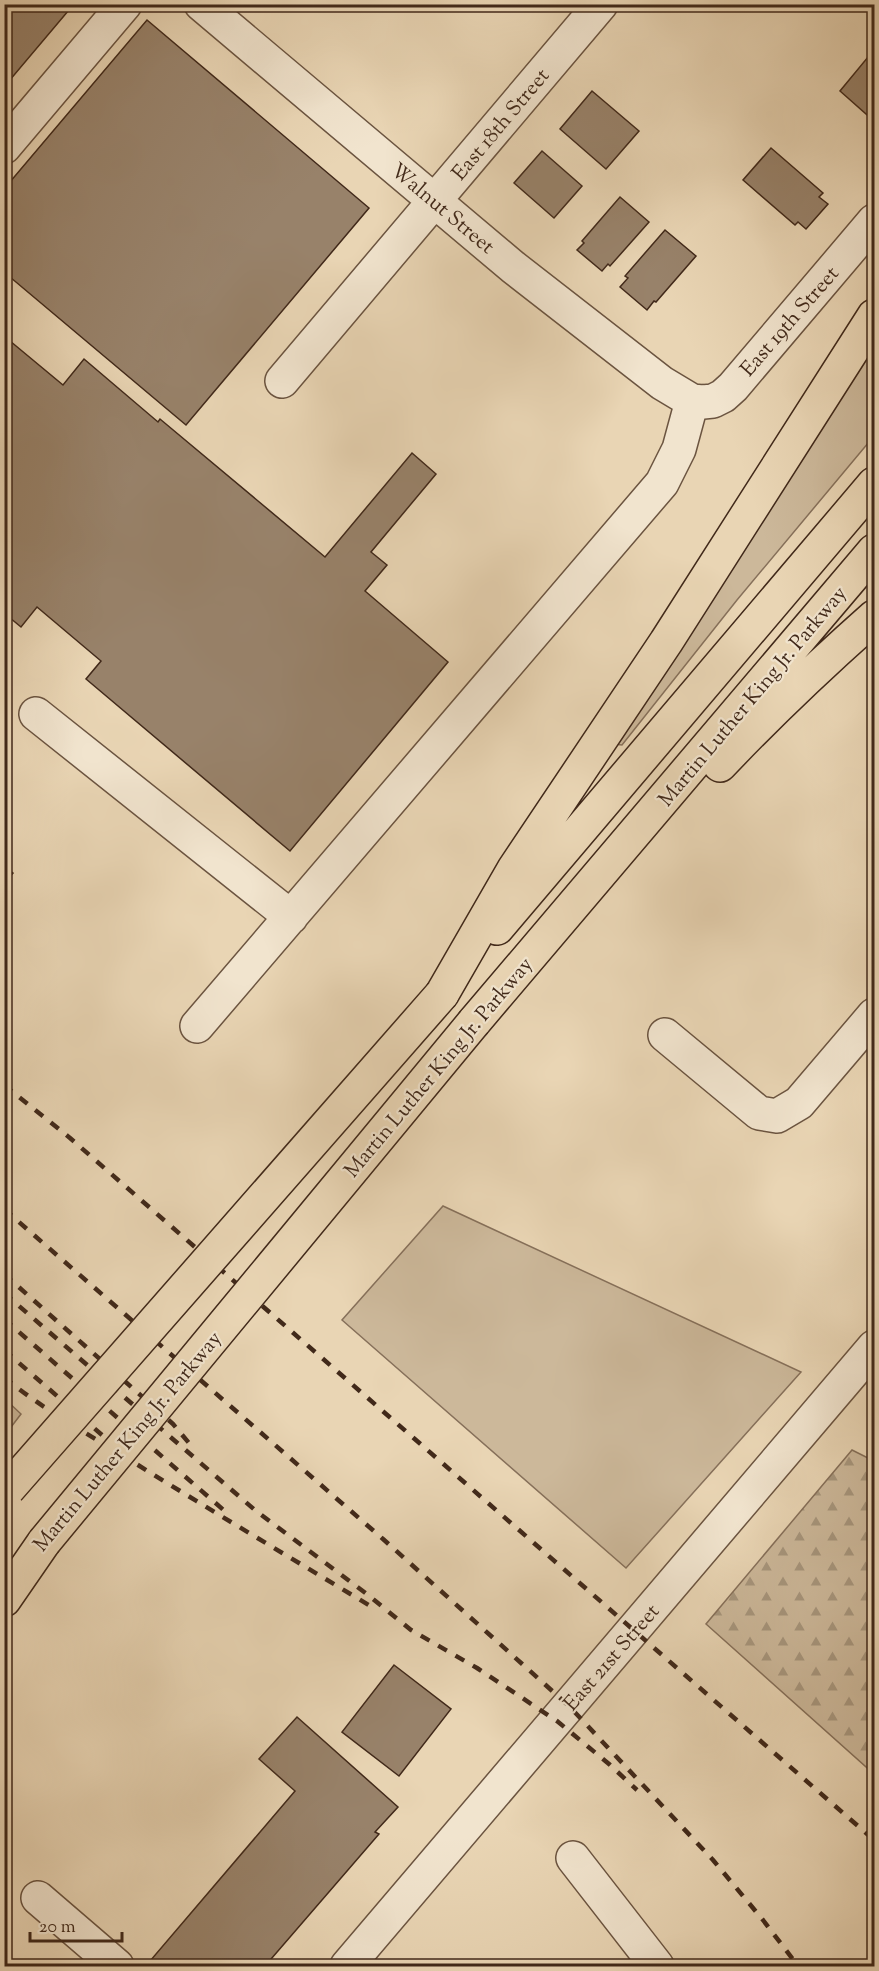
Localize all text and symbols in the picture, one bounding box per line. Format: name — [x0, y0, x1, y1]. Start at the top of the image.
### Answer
street label: East 18th Street — [446, 63, 557, 188]
street label: Walnut Street — [383, 157, 500, 262]
street label: East 19th Street — [734, 261, 847, 384]
street label: Martin Luther King Jr. Parkway — [652, 580, 855, 814]
street label: Martin Luther King Jr. Parkway — [338, 951, 541, 1185]
street label: Martin Luther King Jr. Parkway — [27, 1325, 230, 1559]
street label: East 21st Street — [557, 1598, 668, 1718]
scale bar — [30, 1905, 122, 1943]
text: 20 m — [39, 1915, 76, 1941]

